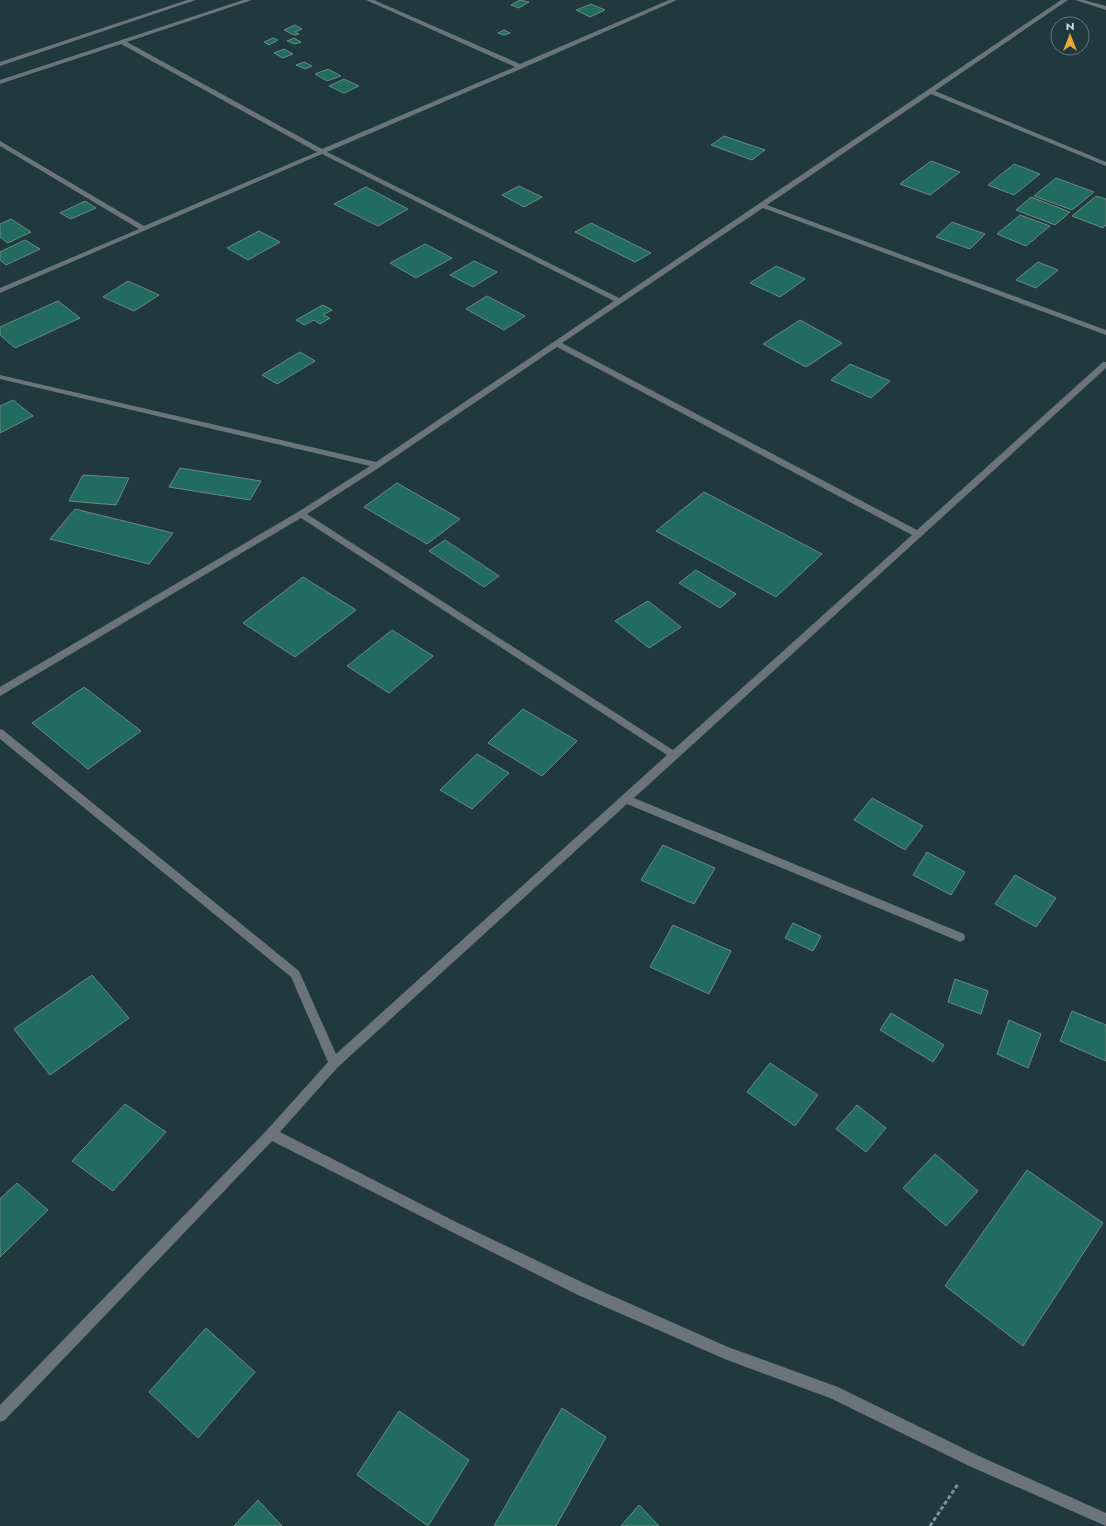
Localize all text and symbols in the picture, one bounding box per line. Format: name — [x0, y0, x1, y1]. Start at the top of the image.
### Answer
north arrow — [1050, 16, 1090, 56]
text: N — [1066, 18, 1074, 34]

